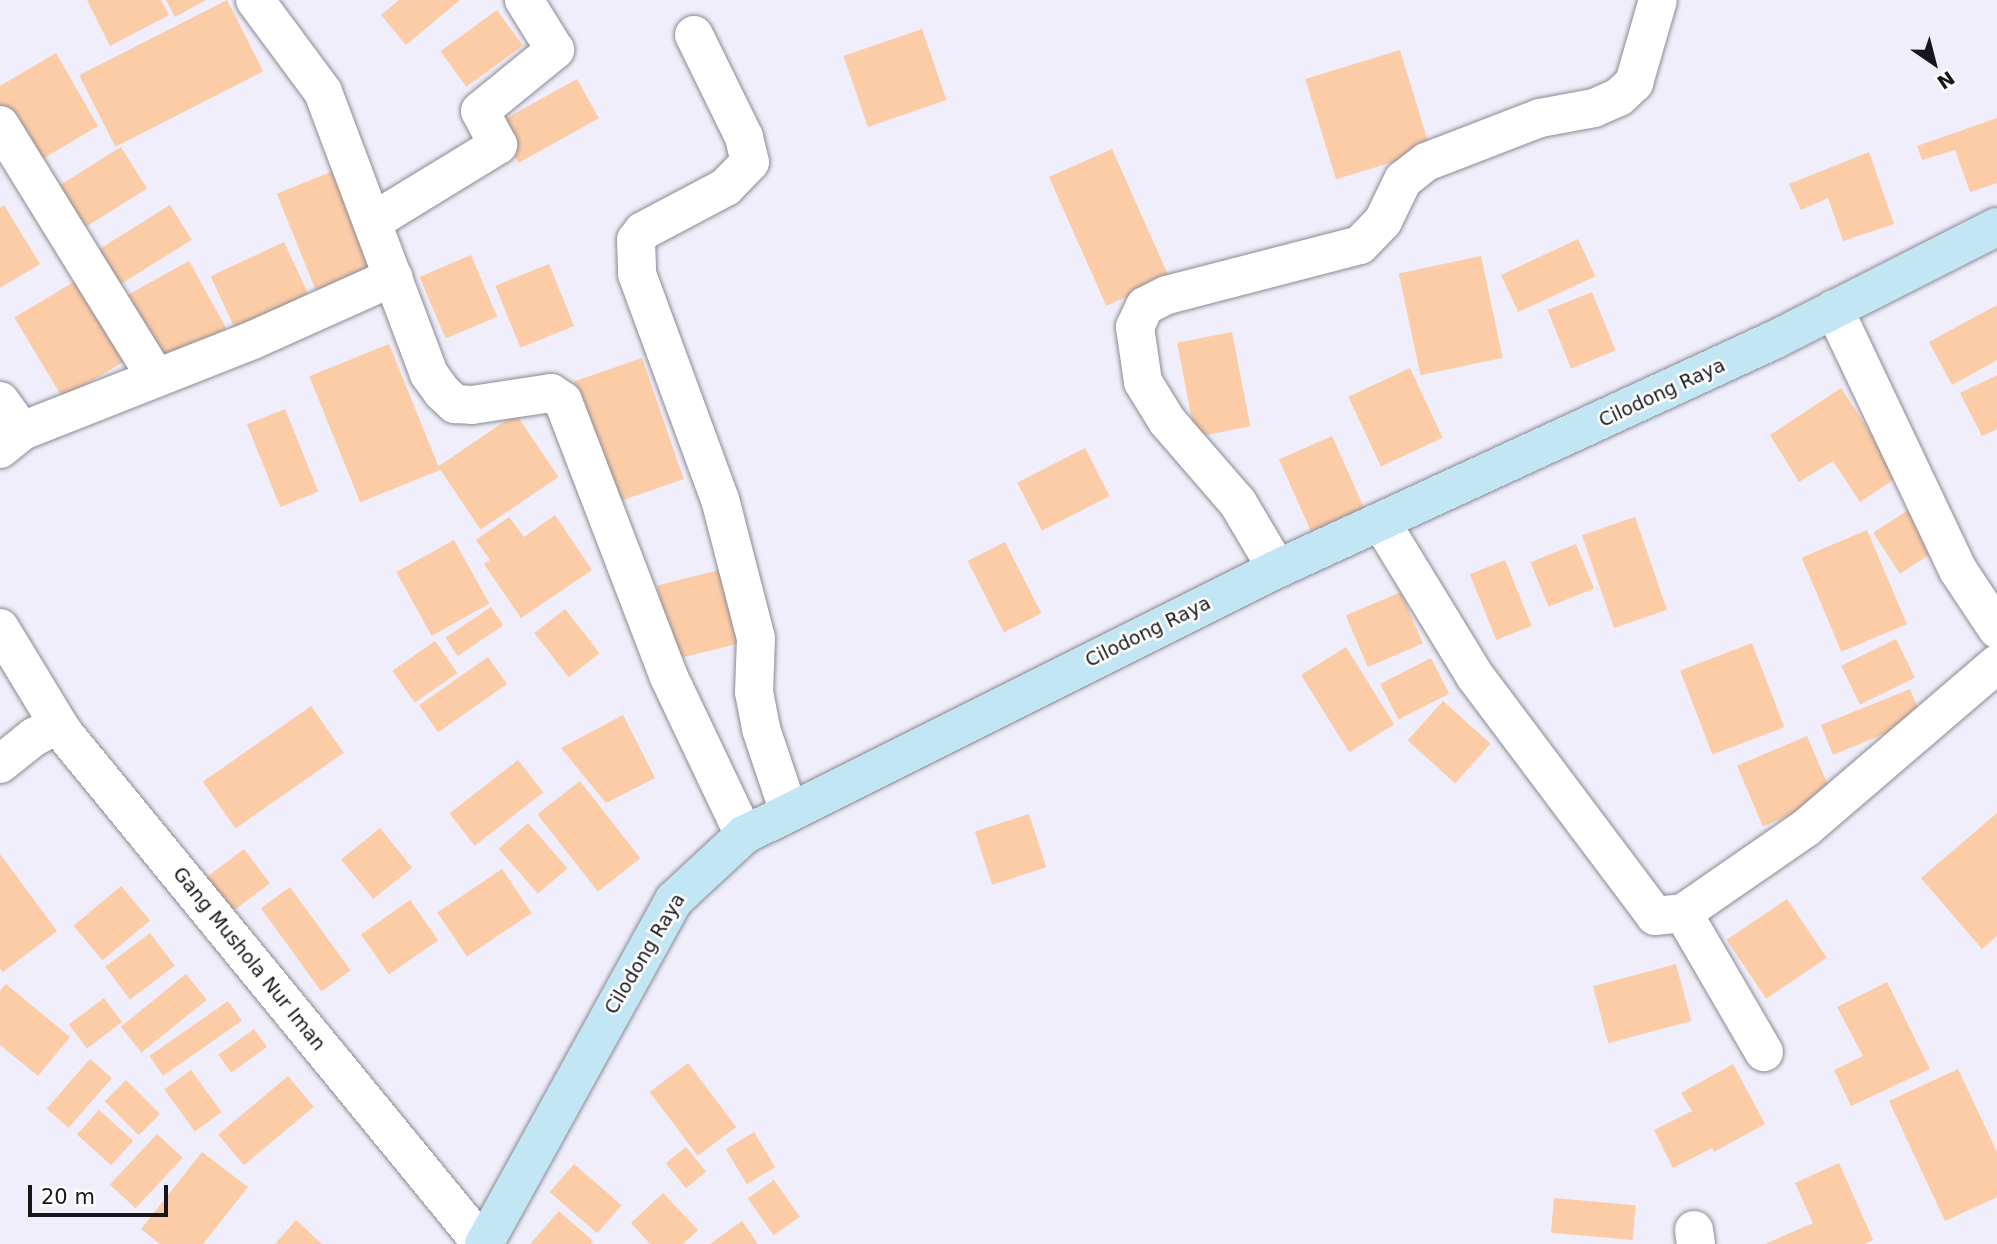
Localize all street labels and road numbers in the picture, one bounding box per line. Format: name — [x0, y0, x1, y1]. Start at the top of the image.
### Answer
street label: Cilodong Raya — [1595, 354, 1729, 432]
street label: Cilodong Raya — [1082, 592, 1214, 672]
street label: Gang Mushola Nur Iman — [168, 863, 330, 1055]
street label: Cilodong Raya — [600, 890, 690, 1018]

